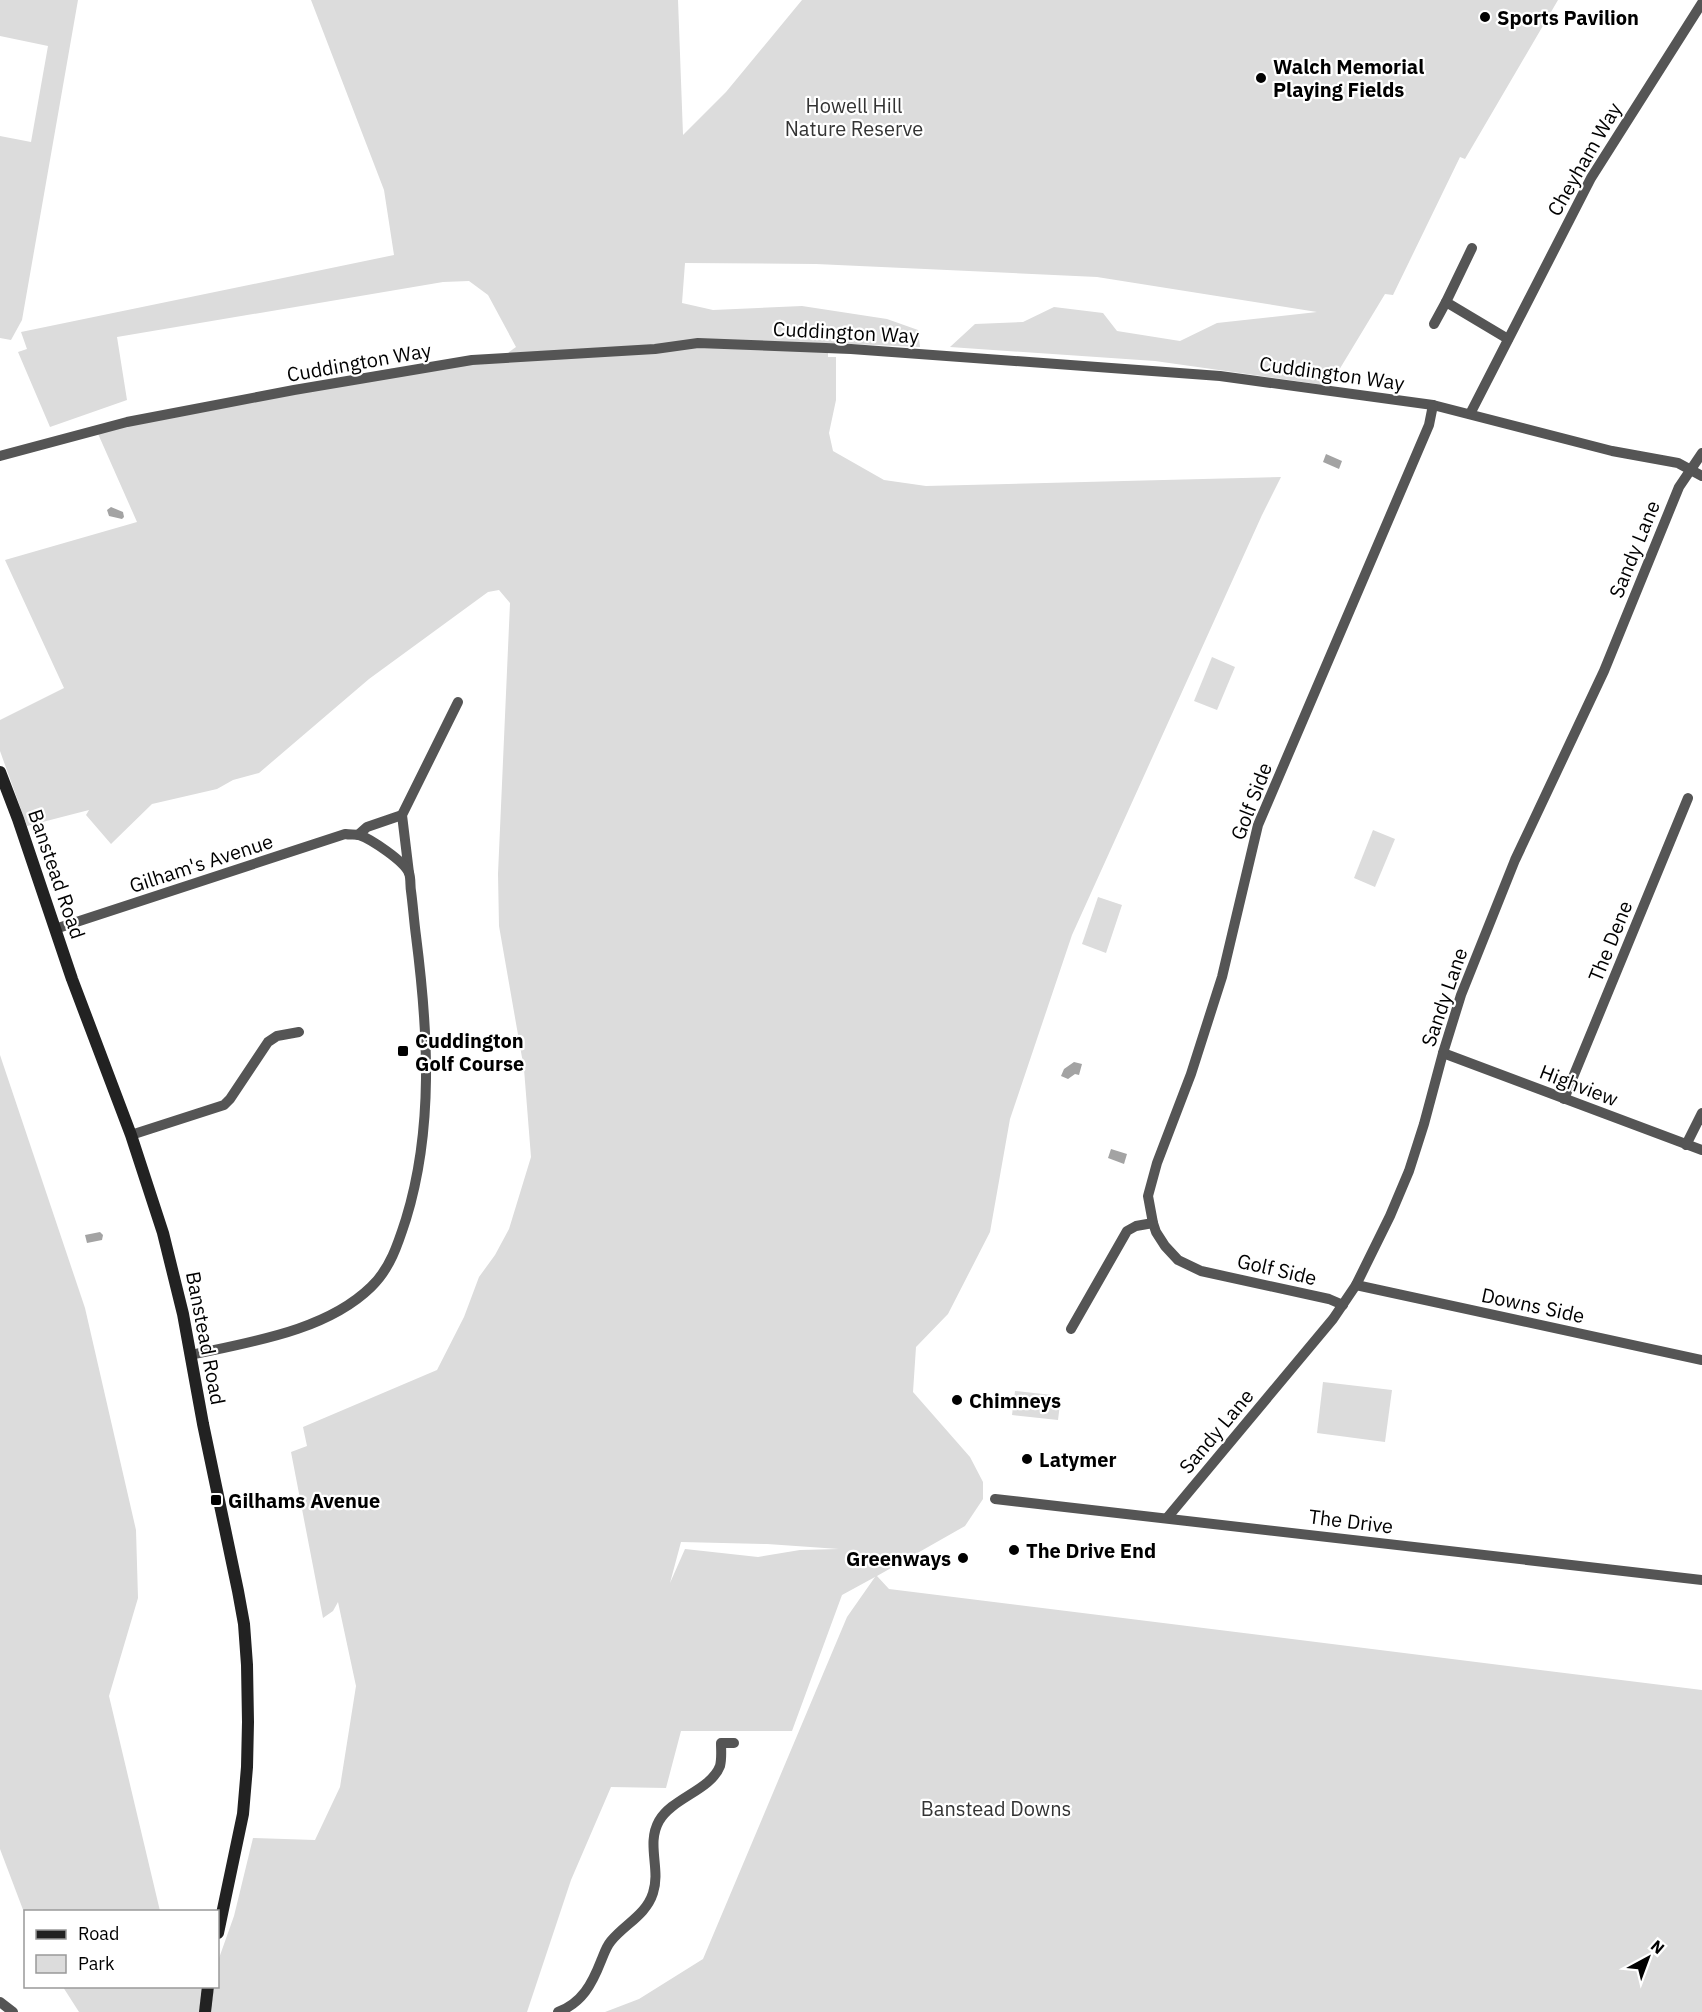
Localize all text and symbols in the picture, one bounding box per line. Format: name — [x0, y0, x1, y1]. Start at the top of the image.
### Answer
place label: Sports Pavilion — [1497, 4, 1639, 31]
marker: Sports Pavilion — [1478, 10, 1492, 24]
place label: Walch Memorial Playing Fields — [1273, 53, 1424, 103]
marker: Walch Memorial Playing Fields — [1254, 71, 1268, 85]
park label: Howell Hill Nature Reserve — [785, 92, 923, 142]
street label: Cheyham Way — [1541, 97, 1627, 221]
street label: Cuddington Way — [772, 315, 920, 349]
street label: Cuddington Way — [285, 336, 433, 388]
street label: Cuddington Way — [1258, 349, 1406, 397]
street label: Sandy Lane — [1602, 496, 1666, 602]
street label: Golf Side — [1224, 758, 1278, 844]
street label: Banstead Road — [22, 805, 92, 943]
street label: Gilham's Avenue — [126, 827, 276, 899]
street label: The Dene — [1582, 896, 1638, 986]
street label: Sandy Lane — [1414, 944, 1474, 1050]
place label: Cuddington Golf Course — [415, 1027, 524, 1077]
marker: Cuddington Golf Course — [396, 1044, 410, 1058]
street label: Highview — [1536, 1058, 1622, 1112]
street label: Golf Side — [1235, 1247, 1319, 1291]
street label: Banstead Road — [180, 1269, 232, 1407]
street label: Downs Side — [1479, 1281, 1587, 1329]
street label: Sandy Lane — [1173, 1383, 1259, 1479]
place label: Chimneys — [969, 1387, 1061, 1414]
marker: Chimneys — [950, 1393, 964, 1407]
place label: Latymer — [1039, 1446, 1116, 1473]
marker: Latymer — [1020, 1452, 1034, 1466]
place label: Gilhams Avenue — [228, 1487, 380, 1514]
marker: Gilhams Avenue — [209, 1493, 223, 1507]
street label: The Drive — [1307, 1502, 1395, 1540]
place label: The Drive End — [1026, 1537, 1156, 1564]
marker: The Drive End — [1007, 1543, 1021, 1557]
place label: Greenways — [846, 1545, 951, 1572]
marker: Greenways — [956, 1551, 970, 1565]
park label: Banstead Downs — [921, 1795, 1071, 1822]
legend — [24, 1910, 219, 1988]
text: Road — [78, 1922, 119, 1945]
north arrow — [1618, 1928, 1678, 1988]
text: N — [1647, 1935, 1669, 1958]
text: Park — [78, 1952, 115, 1975]

